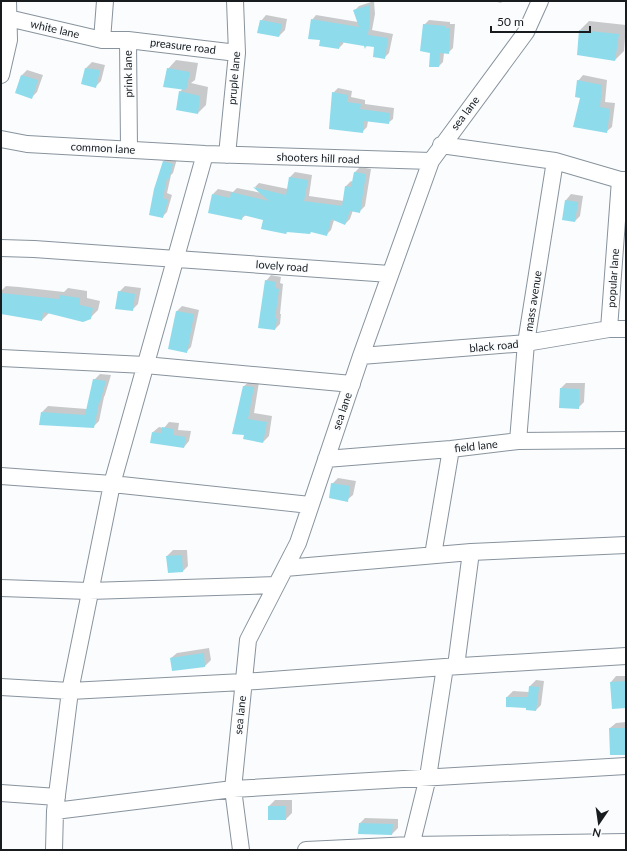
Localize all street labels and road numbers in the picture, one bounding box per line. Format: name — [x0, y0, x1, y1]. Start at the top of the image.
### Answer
street label: white lane — [29, 17, 81, 41]
street label: preasure road — [149, 35, 217, 56]
street label: prink lane — [121, 50, 134, 98]
street label: pruple lane — [225, 50, 242, 105]
street label: sea lane — [448, 93, 482, 132]
street label: common lane — [70, 139, 136, 156]
street label: shooters hill road — [276, 150, 360, 165]
street label: popular lane — [604, 248, 621, 308]
street label: lovely road — [255, 257, 309, 274]
street label: mass avenue — [521, 269, 544, 332]
street label: black road — [469, 337, 519, 354]
street label: sea lane — [329, 390, 354, 431]
street label: field lane — [454, 437, 499, 454]
street label: sea lane — [231, 695, 248, 735]

